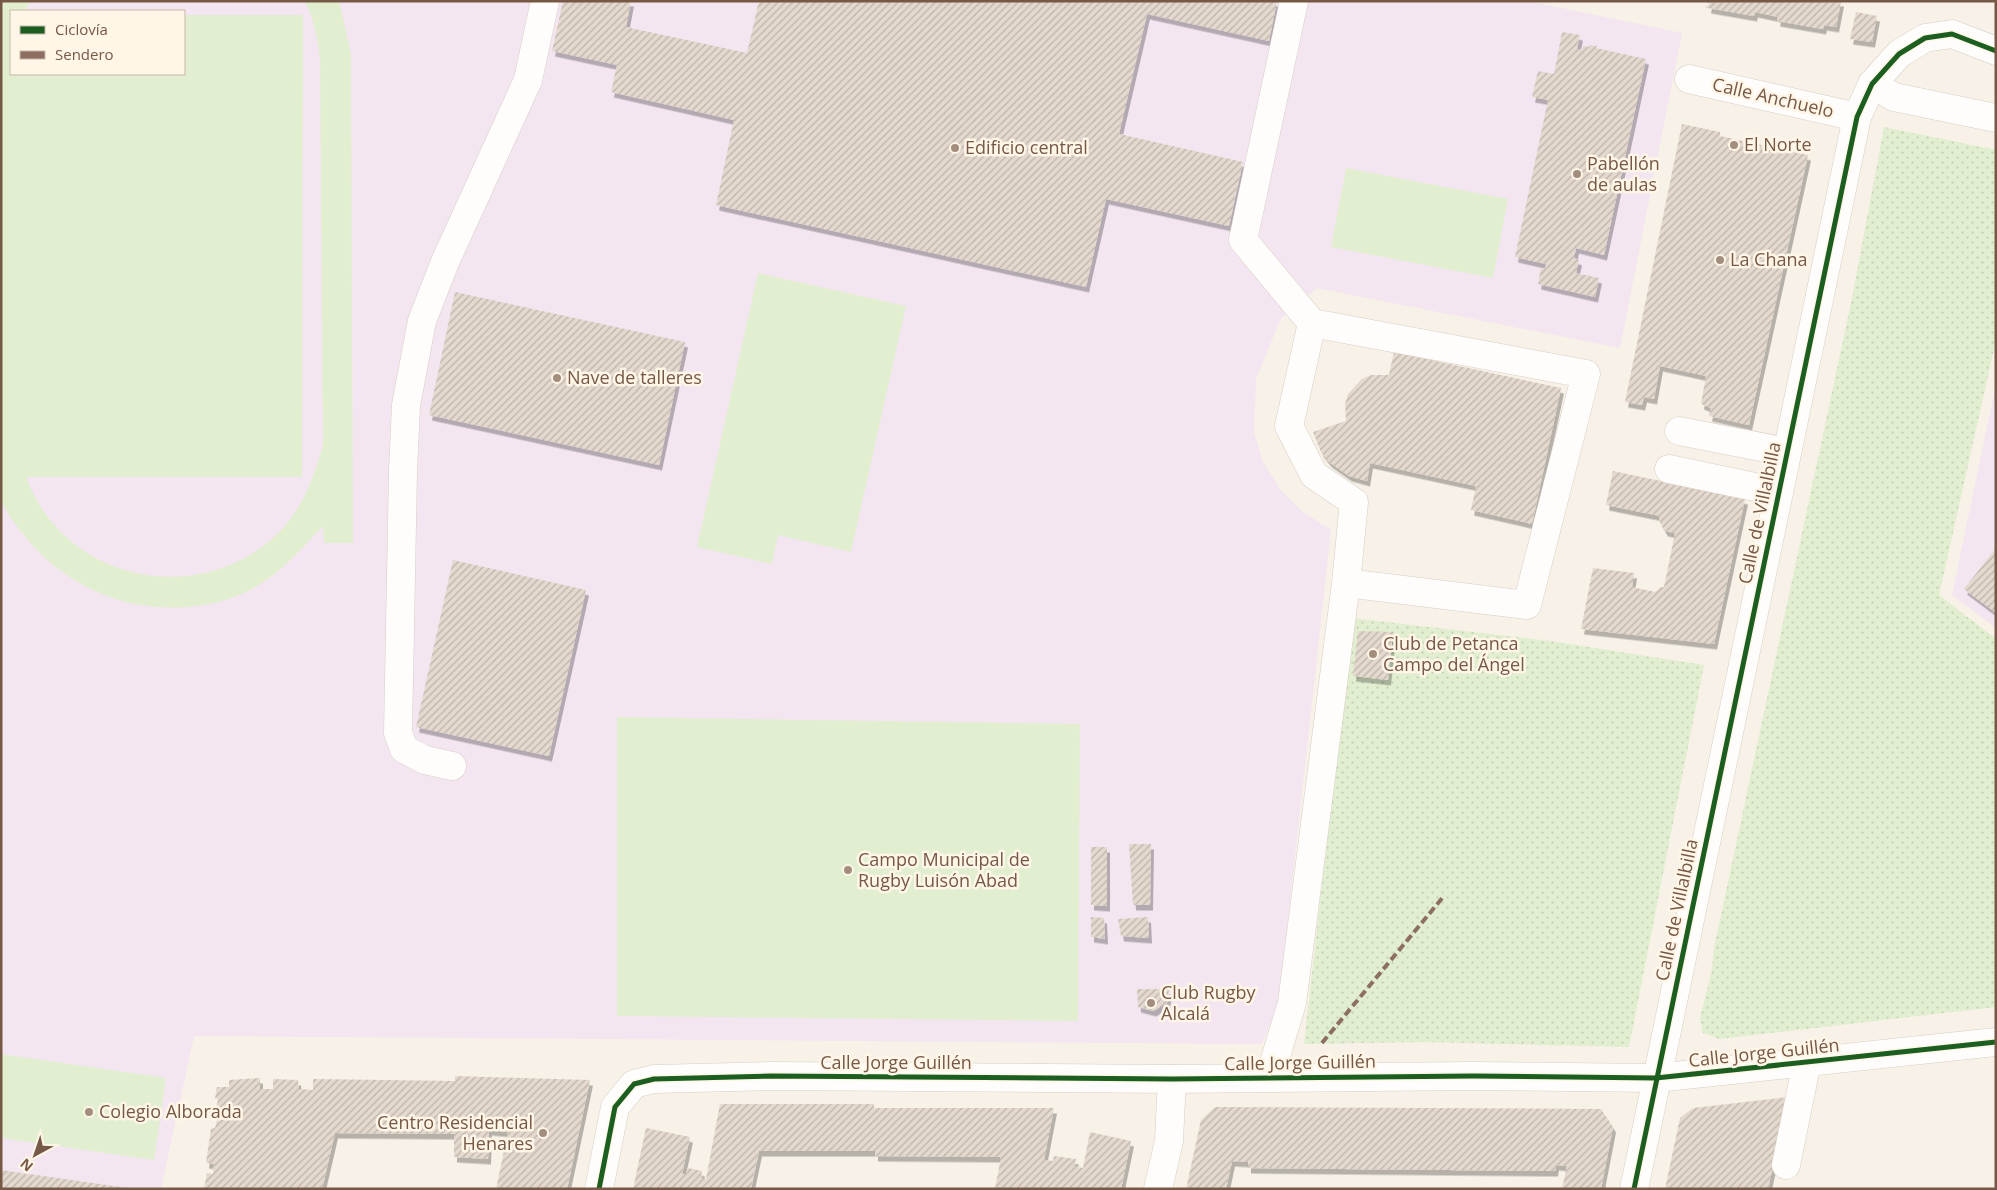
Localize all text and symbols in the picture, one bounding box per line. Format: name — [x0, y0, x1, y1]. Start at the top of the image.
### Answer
legend — [10, 10, 185, 75]
text: Ciclovía — [55, 19, 108, 39]
text: Sendero — [55, 44, 114, 64]
street label: Calle Anchuelo — [1710, 71, 1836, 123]
place label: El Norte — [1744, 132, 1811, 156]
place label: Edificio central — [965, 135, 1088, 159]
marker: El Norte — [1728, 139, 1740, 151]
marker: Edificio central — [949, 142, 961, 154]
place label: Pabellón de aulas — [1587, 151, 1660, 196]
marker: Pabellón de aulas — [1571, 168, 1583, 180]
place label: La Chana — [1730, 247, 1808, 271]
marker: La Chana — [1714, 254, 1726, 266]
place label: Nave de talleres — [567, 365, 702, 389]
marker: Nave de talleres — [551, 372, 563, 384]
street label: Calle de Villalbilla — [1732, 440, 1786, 586]
place label: Club de Petanca Campo del Ángel — [1383, 631, 1525, 676]
marker: Club de Petanca Campo del Ángel — [1367, 648, 1379, 660]
street label: Calle de Villalbilla — [1649, 837, 1703, 983]
place label: Campo Municipal de Rugby Luisón Abad — [858, 847, 1030, 892]
marker: Campo Municipal de Rugby Luisón Abad — [842, 864, 854, 876]
place label: Club Rugby Alcalá — [1161, 980, 1257, 1025]
marker: Club Rugby Alcalá — [1145, 997, 1157, 1009]
street label: Calle Jorge Guillén — [1687, 1032, 1841, 1072]
street label: Calle Jorge Guillén — [1224, 1049, 1376, 1075]
street label: Calle Jorge Guillén — [820, 1050, 972, 1074]
place label: Colegio Alborada — [99, 1099, 242, 1123]
marker: Colegio Alborada — [83, 1106, 95, 1118]
place label: Centro Residencial Henares — [377, 1110, 533, 1155]
marker: Centro Residencial Henares — [537, 1127, 549, 1139]
north arrow — [10, 1130, 60, 1180]
text: N — [16, 1154, 37, 1176]

